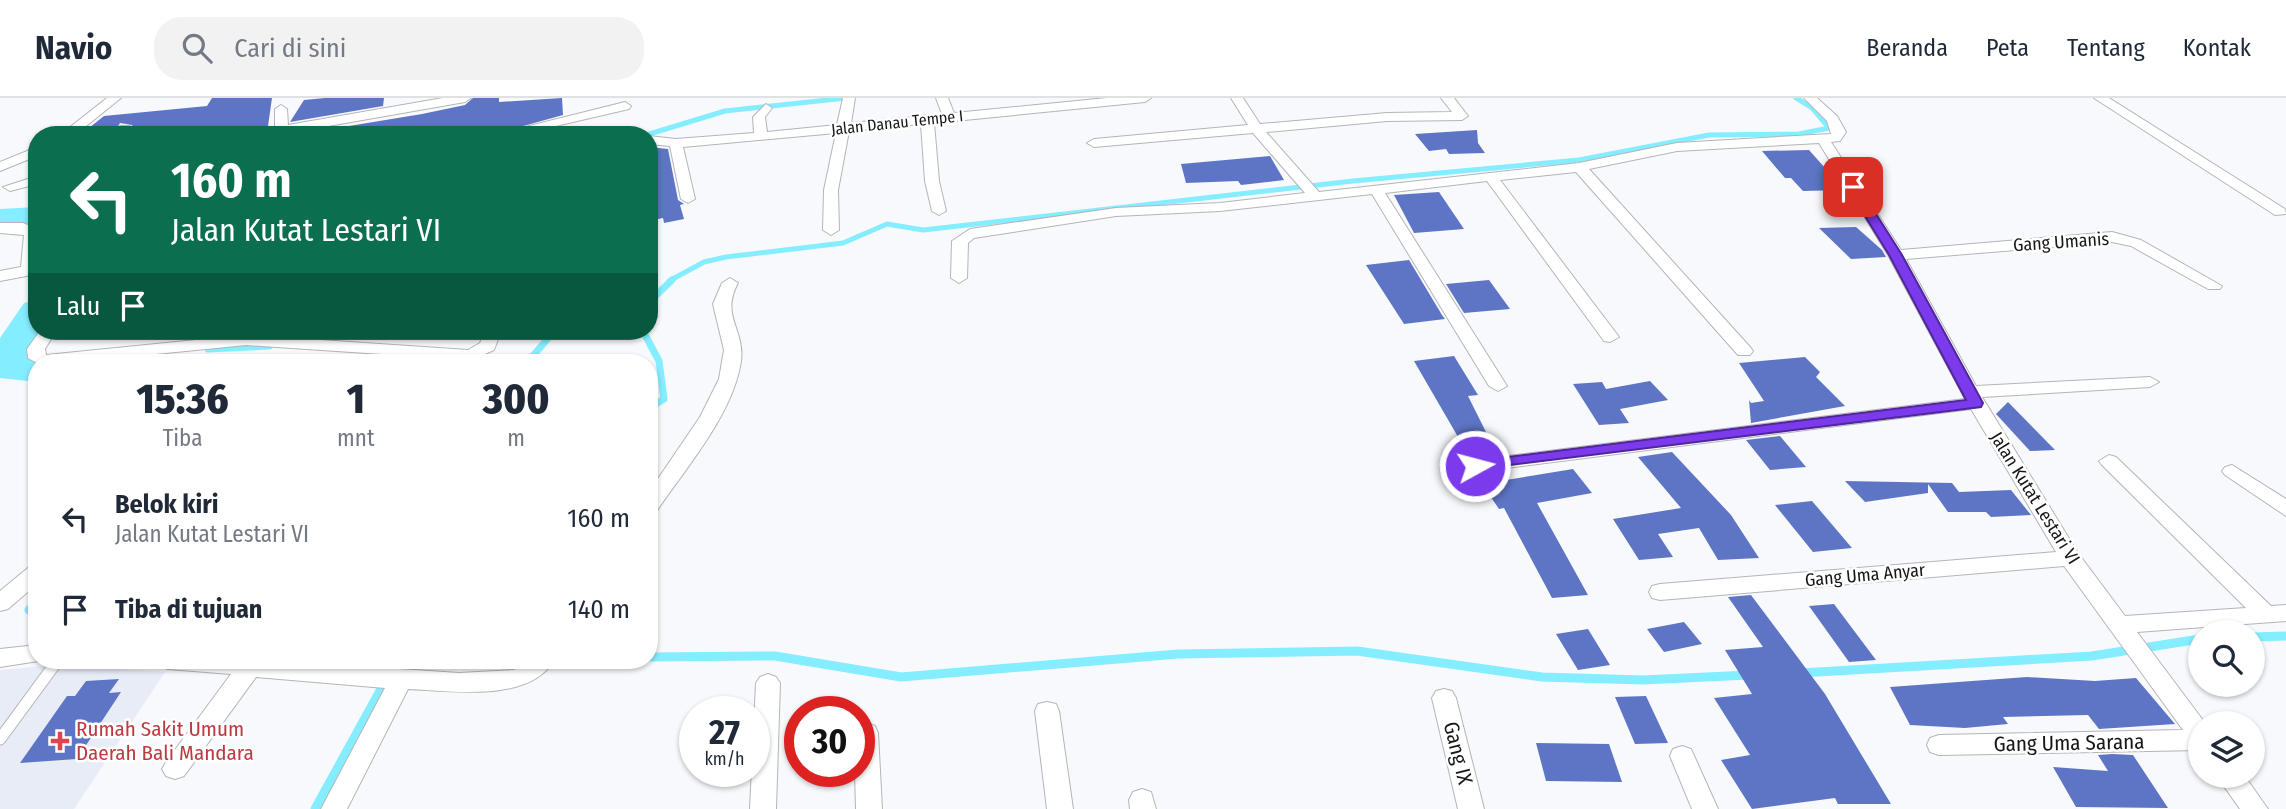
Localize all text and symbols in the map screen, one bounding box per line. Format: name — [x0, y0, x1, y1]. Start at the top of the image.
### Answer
search box — [154, 17, 644, 80]
text: Navio — [35, 28, 112, 68]
icon: search — [178, 29, 216, 67]
text: Cari di sini — [234, 33, 346, 64]
text: Beranda — [1866, 34, 1948, 62]
text: Peta — [1986, 34, 2029, 62]
text: Tentang — [2067, 34, 2145, 62]
text: Kontak — [2183, 34, 2251, 62]
street label: Jalan Danau Tempe I — [830, 106, 964, 139]
text: 160 m — [171, 151, 292, 210]
icon: left — [56, 154, 147, 245]
pin — [1823, 157, 1883, 217]
icon: arrive — [1834, 168, 1872, 206]
text: Jalan Kutat Lestari VI — [171, 211, 441, 249]
street label: Gang Umanis — [2012, 228, 2110, 256]
icon: arrive — [114, 287, 152, 325]
text: Lalu — [56, 291, 100, 322]
text: 15:36 — [136, 374, 229, 424]
text: 1 — [347, 374, 365, 424]
text: 300 — [483, 374, 550, 424]
text: Tiba — [163, 424, 202, 452]
text: mnt — [337, 424, 374, 452]
text: m — [507, 424, 525, 452]
street label: Jalan Kutat Lestari VI — [1985, 428, 2085, 568]
position arrow — [1438, 429, 1512, 503]
text: Belok kiri — [115, 489, 218, 520]
icon: left — [56, 500, 94, 538]
text: 160 m — [567, 503, 630, 534]
text: Jalan Kutat Lestari VI — [115, 520, 309, 548]
street label: Gang Uma Anyar — [1804, 559, 1927, 591]
icon: arrive — [56, 591, 94, 629]
text: Tiba di tujuan — [115, 594, 262, 625]
text: 140 m — [568, 594, 630, 625]
map controls — [2188, 620, 2265, 788]
button: search — [2188, 620, 2265, 697]
speed limit sign: 30 — [784, 696, 875, 787]
text: 27 — [709, 711, 740, 753]
button: layers — [2188, 711, 2265, 788]
place label: Rumah Sakit Umum Daerah Bali Mandara — [76, 716, 254, 766]
street label: Gang IX — [1438, 719, 1479, 788]
street label: Gang Uma Sarana — [1993, 729, 2145, 757]
marker: Rumah Sakit Umum Daerah Bali Mandara — [50, 731, 70, 751]
text: km/h — [704, 748, 745, 770]

